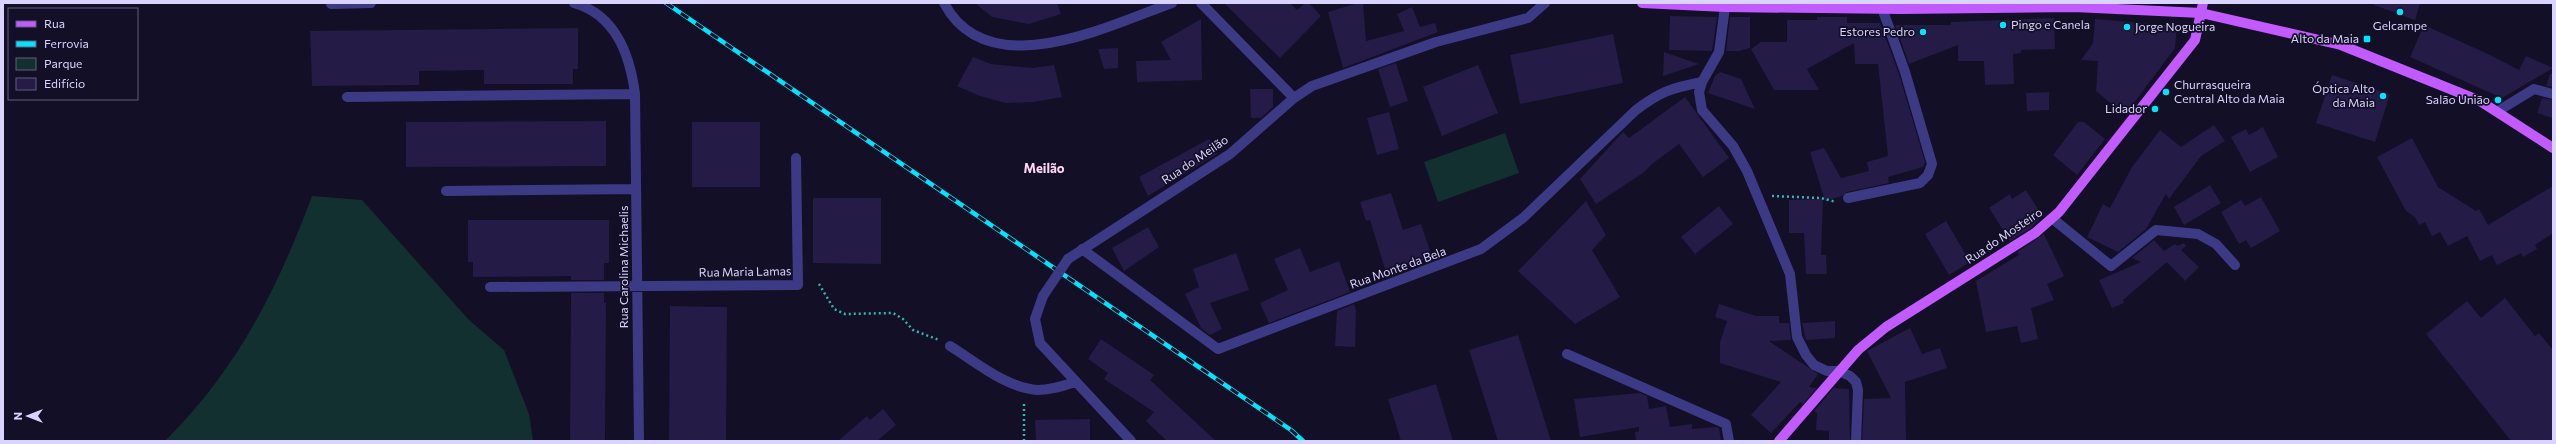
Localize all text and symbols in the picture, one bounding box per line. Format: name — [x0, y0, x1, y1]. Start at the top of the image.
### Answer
marker: Gelcampe — [2395, 7, 2405, 17]
legend — [8, 8, 138, 100]
text: Rua — [44, 16, 65, 30]
place label: Pingo e Canela — [2011, 17, 2090, 31]
place label: Gelcampe — [2373, 18, 2427, 32]
place label: Jorge Nogueira — [2135, 19, 2215, 34]
marker: Pingo e Canela — [1998, 20, 2008, 30]
marker: Jorge Nogueira — [2122, 22, 2132, 32]
place label: Estores Pedro — [1839, 24, 1915, 38]
marker: Estores Pedro — [1918, 27, 1928, 37]
place label: Alto da Maia — [2291, 31, 2359, 45]
marker: Alto da Maia — [2362, 34, 2372, 44]
text: Ferrovia — [44, 36, 89, 50]
text: Parque — [44, 56, 82, 70]
text: Edifício — [44, 76, 85, 90]
place label: Churrasqueira Central Alto da Maia — [2174, 77, 2285, 105]
place label: Óptica Alto da Maia — [2312, 81, 2375, 109]
marker: Churrasqueira Central Alto da Maia — [2161, 87, 2171, 97]
marker: Óptica Alto da Maia — [2378, 91, 2388, 101]
place label: Salão União — [2426, 92, 2490, 106]
marker: Salão União — [2493, 95, 2503, 105]
place label: Lidador — [2105, 101, 2147, 115]
marker: Lidador — [2150, 104, 2160, 114]
street label: Rua do Meilão — [1159, 132, 1230, 186]
district label: Meilão — [1024, 160, 1065, 176]
street label: Rua do Mosteiro — [1962, 204, 2044, 266]
street label: Rua Carolina Michaelis — [616, 206, 630, 328]
street label: Rua Monte da Bela — [1348, 243, 1448, 291]
street label: Rua Maria Lamas — [699, 263, 791, 279]
north arrow — [8, 396, 48, 436]
text: N — [11, 412, 24, 420]

